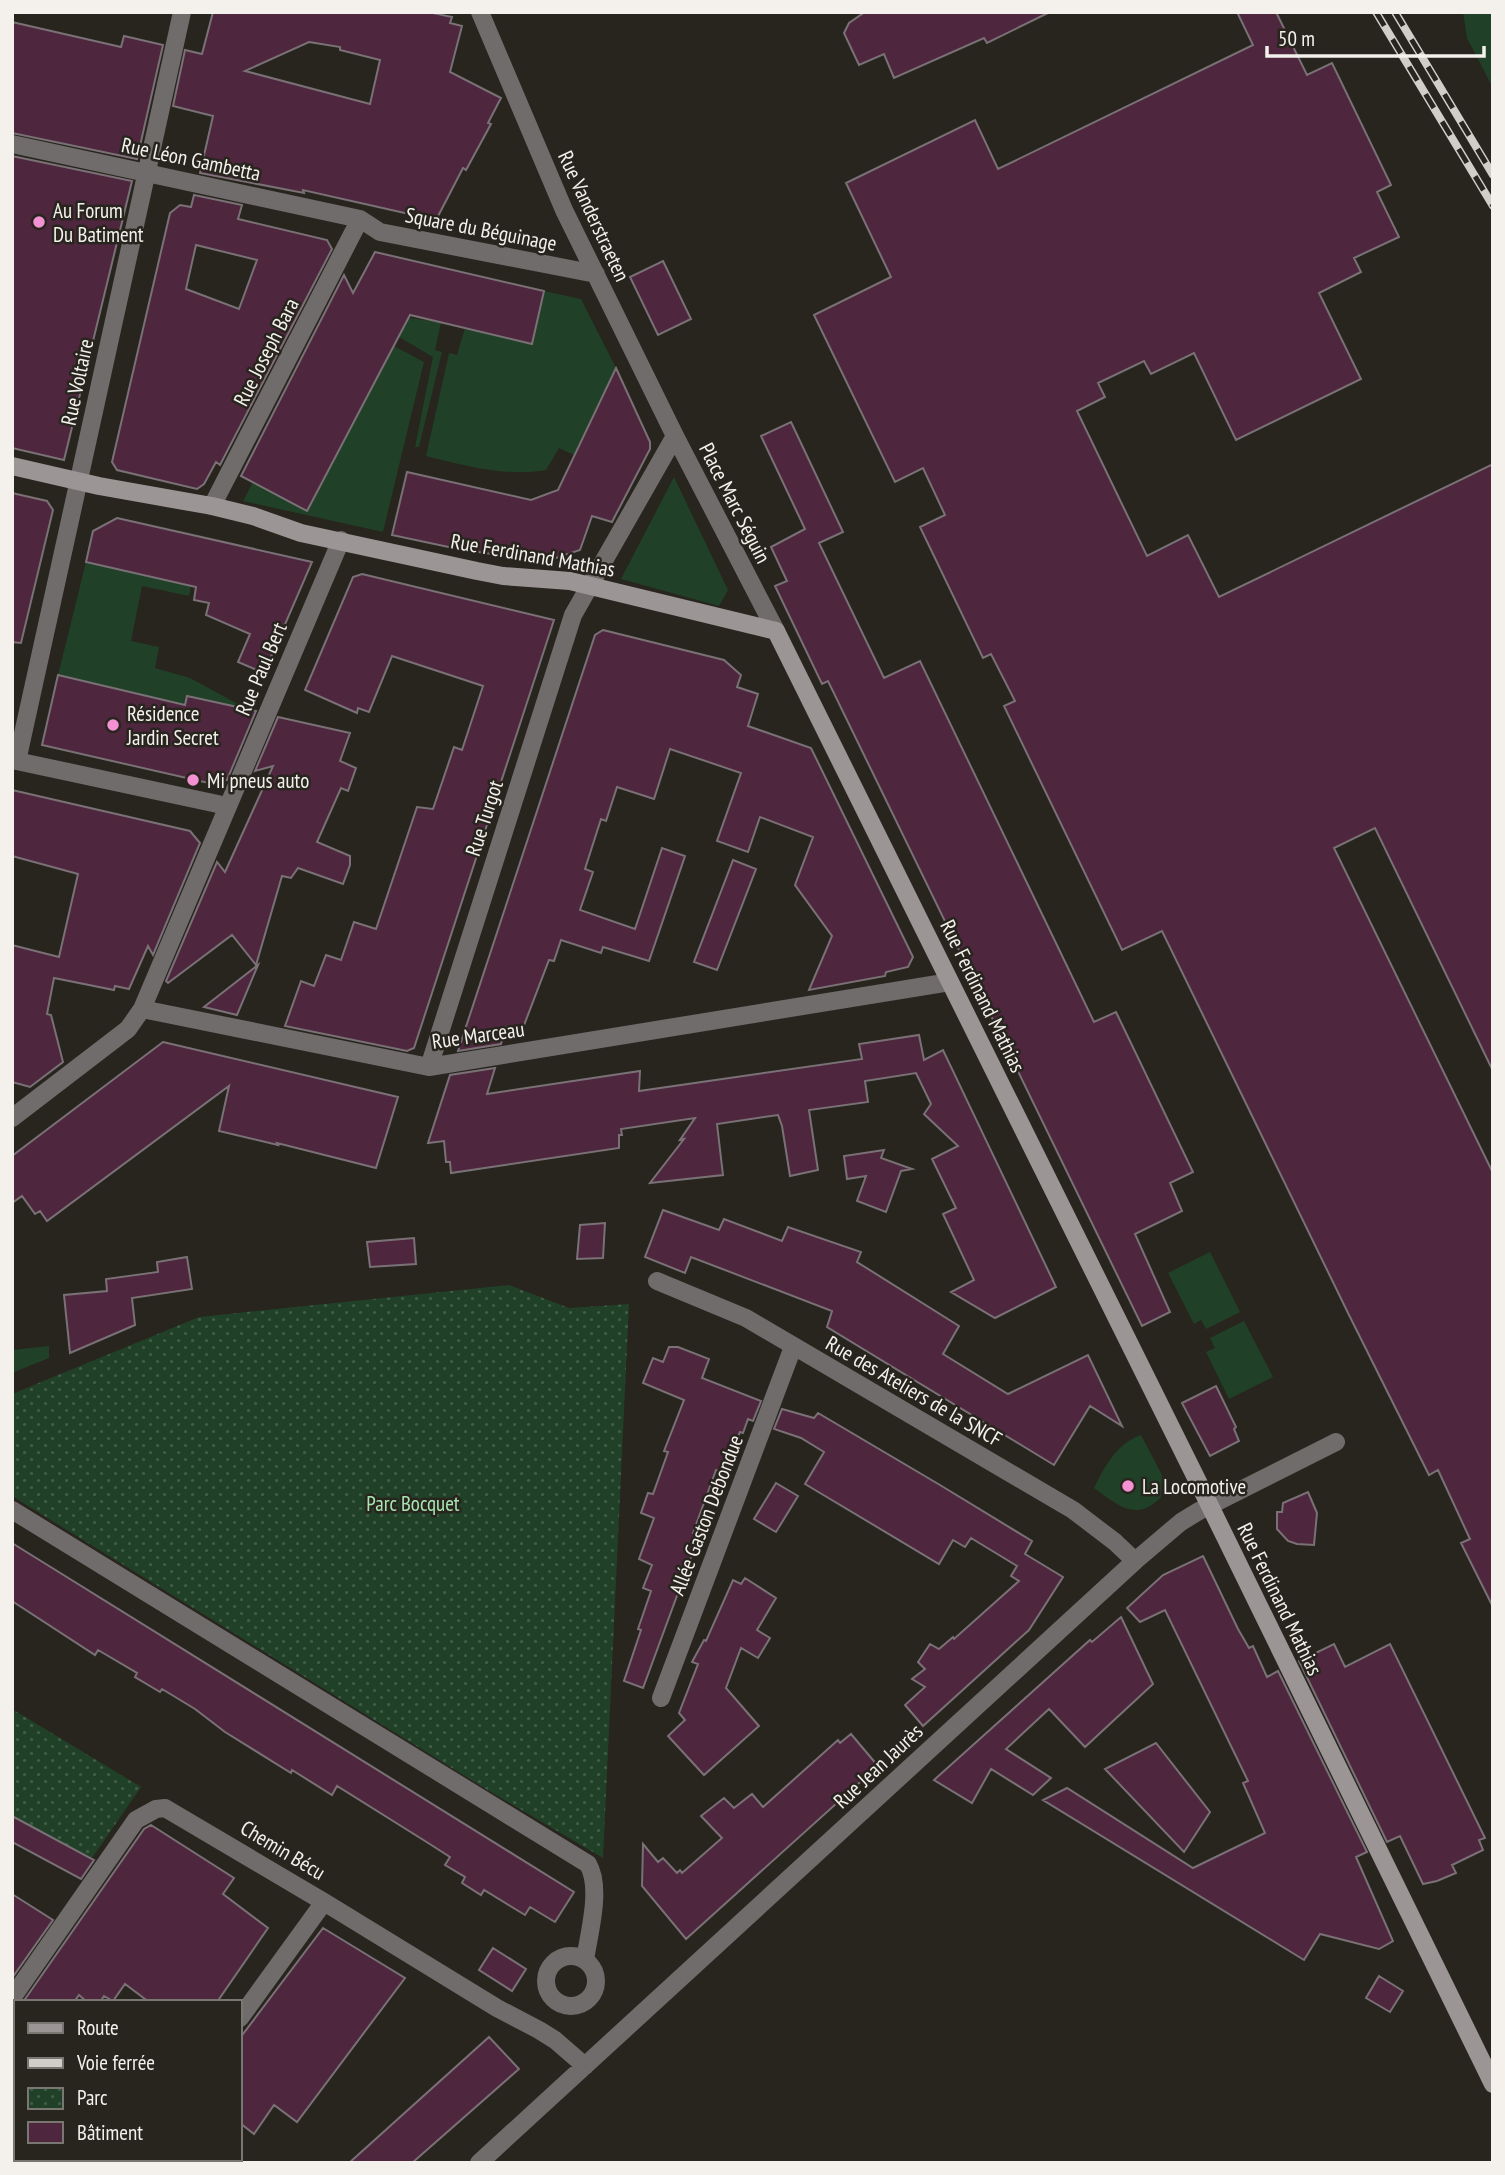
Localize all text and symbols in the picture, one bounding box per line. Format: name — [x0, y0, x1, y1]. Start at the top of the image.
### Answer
scale bar — [1267, 14, 1484, 58]
text: 50 m — [1278, 25, 1315, 52]
street label: Rue Léon Gambetta — [119, 131, 263, 187]
street label: Rue Vanderstraeten — [552, 146, 636, 286]
place label: Au Forum Du Batiment — [53, 197, 144, 248]
street label: Square du Béguinage — [403, 201, 559, 257]
marker: Au Forum Du Batiment — [31, 214, 47, 230]
street label: Rue Joseph Bara — [227, 294, 305, 410]
street label: Rue Voltaire — [55, 336, 99, 428]
street label: Place Marc Séguin — [693, 438, 777, 568]
street label: Rue Ferdinand Mathias — [449, 527, 617, 583]
street label: Rue Paul Bert — [229, 618, 293, 720]
place label: Résidence Jardin Secret — [126, 700, 219, 751]
marker: Résidence Jardin Secret — [105, 717, 121, 733]
place label: Mi pneus auto — [207, 767, 309, 794]
marker: Mi pneus auto — [185, 772, 201, 788]
street label: Rue Turgot — [459, 776, 509, 859]
street label: Rue Ferdinand Mathias — [934, 915, 1032, 1077]
street label: Rue Marceau — [430, 1015, 526, 1055]
street label: Rue des Ateliers de la SNCF — [821, 1330, 1007, 1452]
street label: Allée Gaston Debondue — [663, 1431, 749, 1599]
place label: La Locomotive — [1142, 1473, 1246, 1500]
marker: La Locomotive — [1120, 1478, 1136, 1494]
park label: Parc Bocquet — [366, 1490, 460, 1517]
street label: Rue Ferdinand Mathias — [1231, 1518, 1329, 1680]
street label: Rue Jean Jaurès — [828, 1718, 928, 1814]
street label: Chemin Bécu — [236, 1814, 330, 1886]
legend — [14, 2000, 242, 2161]
text: Route — [77, 2014, 119, 2041]
text: Voie ferrée — [76, 2049, 155, 2076]
text: Parc — [77, 2084, 108, 2111]
text: Bâtiment — [77, 2119, 143, 2146]

